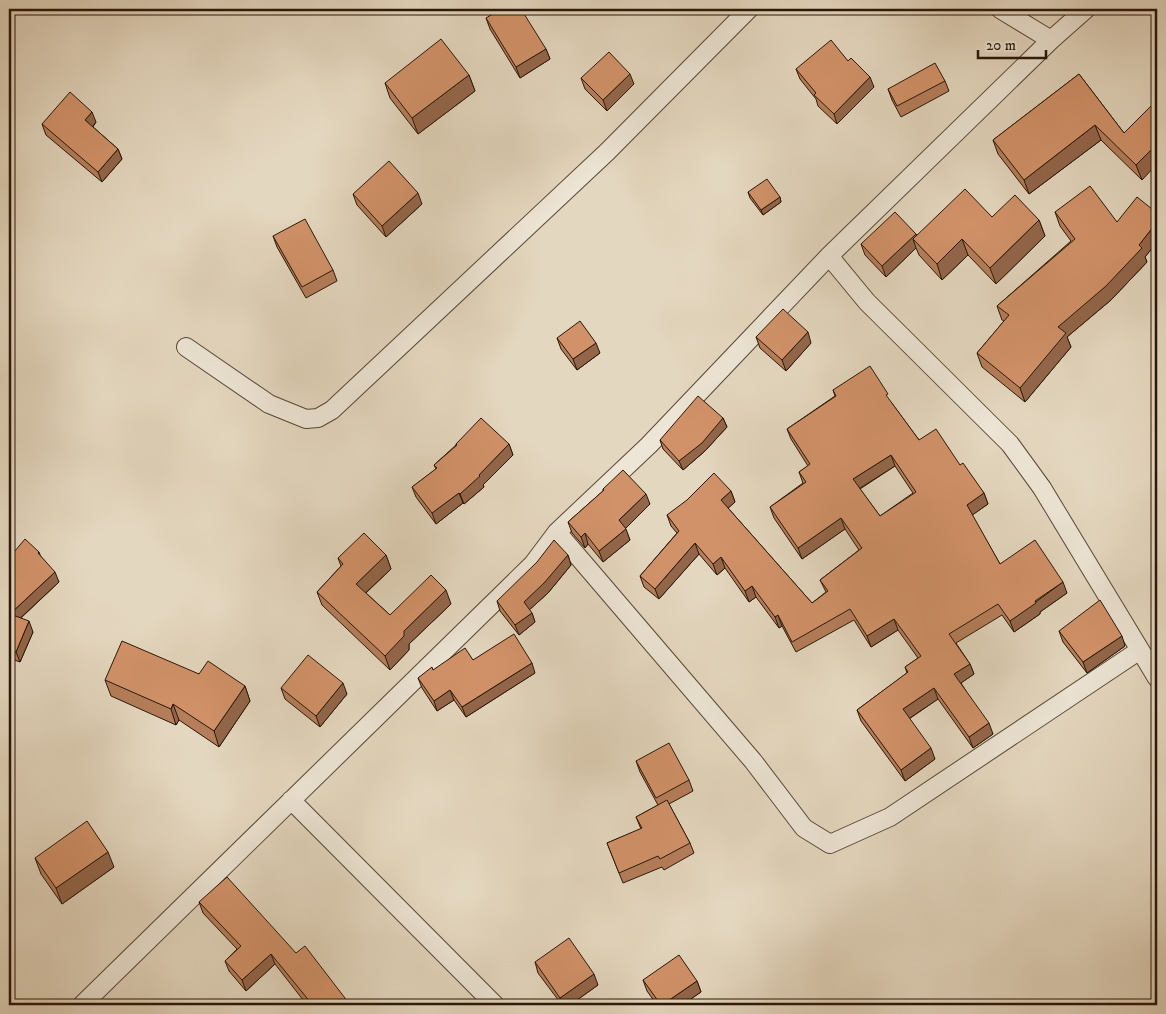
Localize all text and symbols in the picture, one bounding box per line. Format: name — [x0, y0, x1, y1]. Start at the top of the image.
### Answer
scale bar — [978, 28, 1046, 60]
text: 20 m — [986, 36, 1016, 55]

